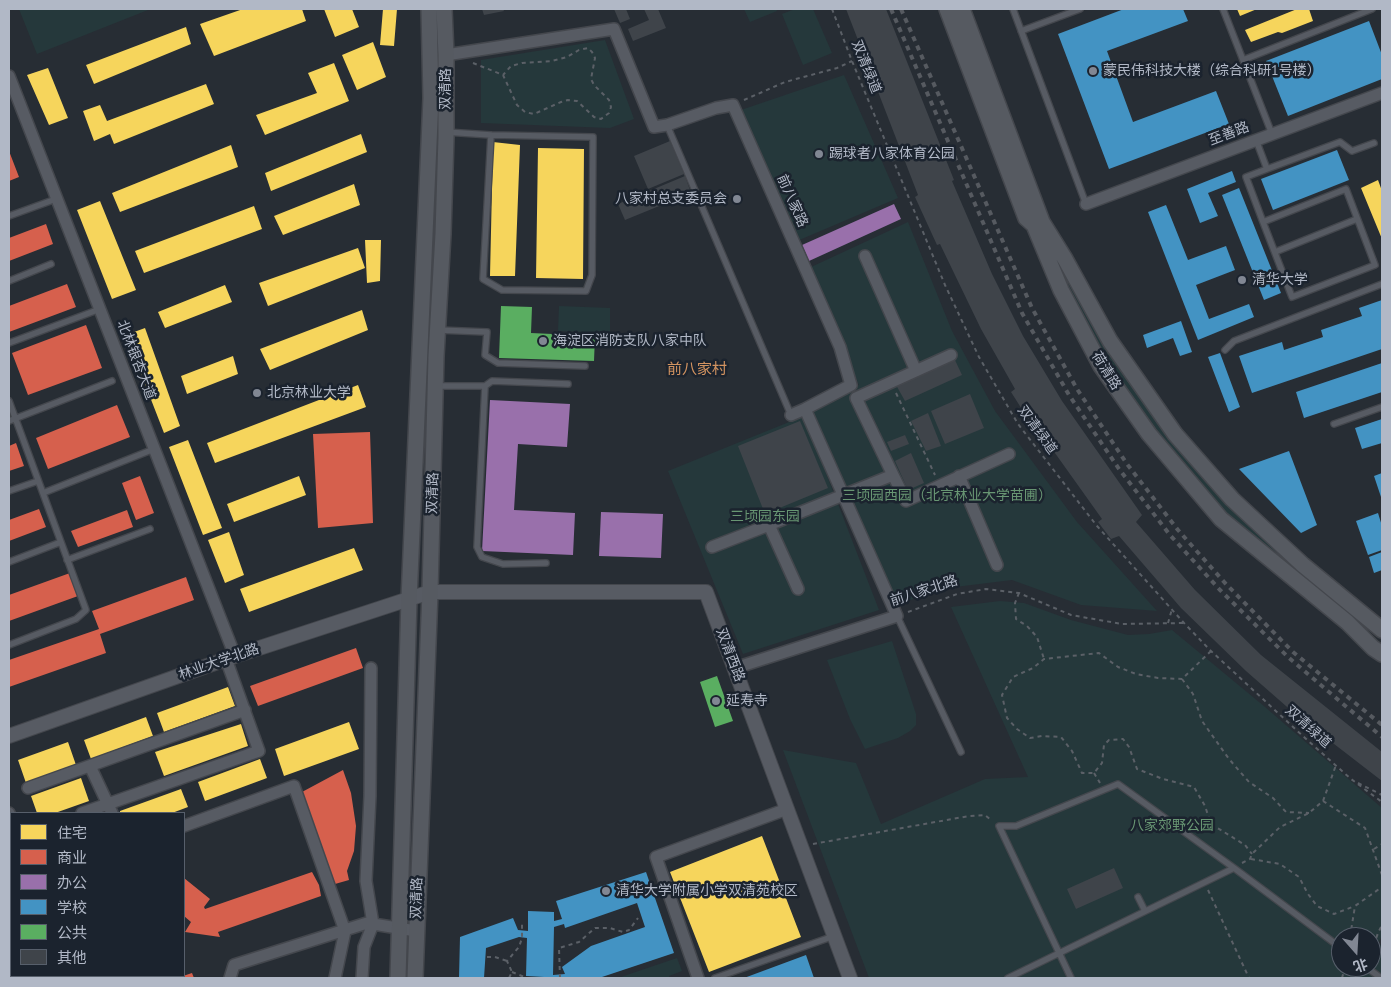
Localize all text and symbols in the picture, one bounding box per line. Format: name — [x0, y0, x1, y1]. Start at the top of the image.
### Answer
street label: 双清绿道 — [848, 38, 884, 96]
place label: 蒙民伟科技大楼（综合科研1号楼） — [1103, 63, 1321, 79]
marker: 蒙民伟科技大楼（综合科研1号楼） — [1087, 65, 1099, 77]
street label: 双清路 — [438, 68, 454, 110]
street label: 至善路 — [1206, 119, 1252, 149]
place label: 踢球者八家体育公园 — [829, 146, 955, 162]
marker: 踢球者八家体育公园 — [813, 148, 825, 160]
street label: 前八家路 — [773, 172, 811, 230]
place label: 八家村总支委员会 — [615, 191, 727, 207]
marker: 八家村总支委员会 — [731, 193, 743, 205]
place label: 清华大学 — [1252, 272, 1308, 288]
marker: 清华大学 — [1236, 274, 1248, 286]
street label: 北林银杏大道 — [113, 318, 159, 402]
place label: 海淀区消防支队八家中队 — [553, 333, 707, 349]
marker: 海淀区消防支队八家中队 — [537, 335, 549, 347]
street label: 荷清路 — [1088, 349, 1124, 393]
district label: 前八家村 — [667, 361, 727, 379]
place label: 北京林业大学 — [267, 385, 351, 401]
marker: 北京林业大学 — [251, 387, 263, 399]
street label: 双清绿道 — [1014, 402, 1060, 458]
street label: 双清路 — [424, 472, 442, 514]
park label: 三顷园西园（北京林业大学苗圃） — [842, 488, 1052, 504]
park label: 三顷园东园 — [730, 509, 800, 525]
street label: 前八家北路 — [888, 572, 960, 610]
street label: 双清西路 — [712, 626, 748, 684]
street label: 林业大学北路 — [177, 640, 261, 684]
place label: 延寿寺 — [726, 693, 768, 709]
marker: 延寿寺 — [710, 695, 722, 707]
street label: 双清绿道 — [1282, 702, 1334, 752]
legend — [10, 812, 185, 977]
park label: 八家郊野公园 — [1130, 818, 1214, 834]
text: 住宅 — [57, 823, 87, 842]
text: 商业 — [57, 848, 87, 867]
text: 办公 — [57, 873, 87, 892]
street label: 双清路 — [408, 877, 426, 919]
place label: 清华大学附属小学双清苑校区 — [616, 883, 798, 899]
marker: 清华大学附属小学双清苑校区 — [600, 885, 612, 897]
text: 学校 — [57, 898, 87, 917]
text: 公共 — [57, 923, 87, 942]
north arrow — [1331, 927, 1381, 977]
text: 其他 — [57, 948, 87, 967]
text: 北 — [1351, 954, 1370, 976]

